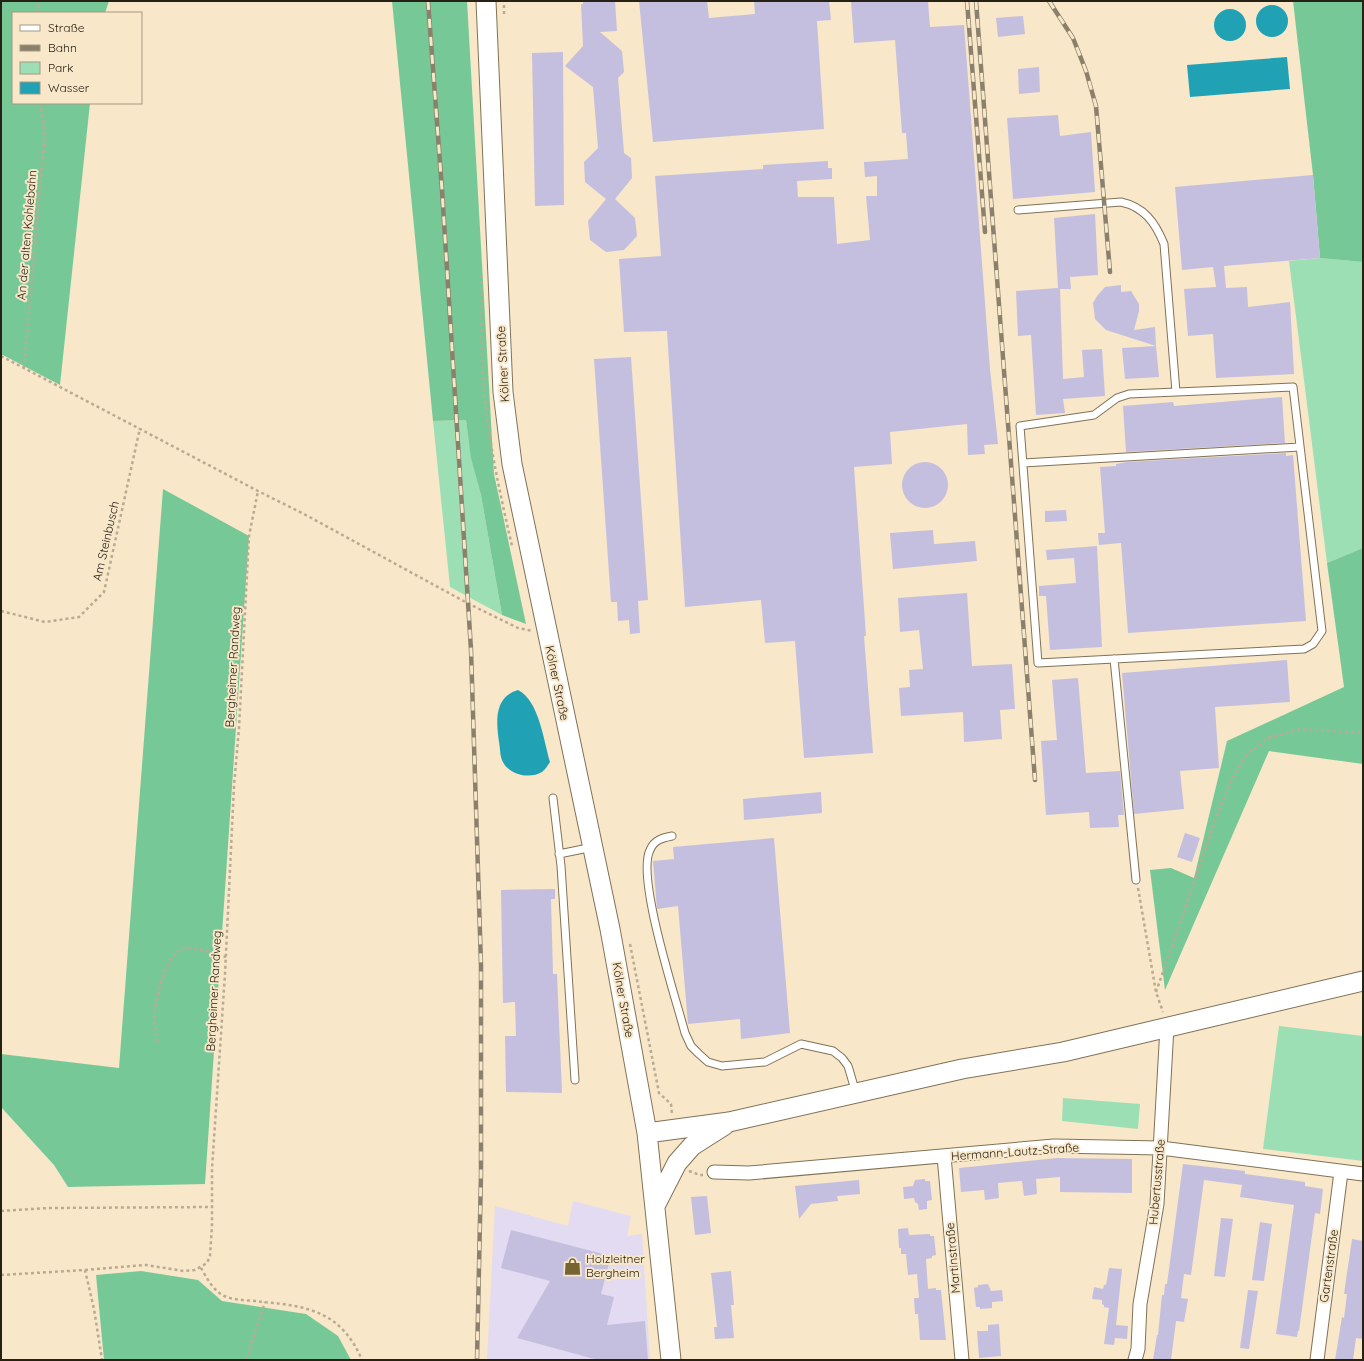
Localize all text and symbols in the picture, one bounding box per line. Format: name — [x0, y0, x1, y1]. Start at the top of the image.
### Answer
legend — [12, 12, 142, 104]
text: Straße — [48, 20, 85, 35]
text: Bahn — [48, 40, 77, 55]
text: Park — [48, 60, 73, 75]
text: Wasser — [48, 80, 90, 95]
street label: An der alten Kohlebahn — [13, 169, 40, 301]
street label: Kölner Straße — [493, 325, 512, 403]
street label: Am Steinbusch — [89, 499, 122, 582]
street label: Bergheimer Randweg — [222, 606, 243, 728]
street label: Kölner Straße — [542, 644, 573, 722]
street label: Bergheimer Randweg — [203, 930, 224, 1052]
street label: Kölner Straße — [609, 961, 638, 1039]
street label: Hubertusstraße — [1145, 1138, 1168, 1226]
street label: Hermann-Lautz-Straße — [950, 1140, 1080, 1163]
street label: Martinstraße — [942, 1222, 963, 1294]
street label: Gartenstraße — [1316, 1228, 1341, 1303]
place label: Holzleitner Bergheim — [586, 1251, 645, 1280]
shop icon: Holzleitner Bergheim — [563, 1256, 583, 1276]

